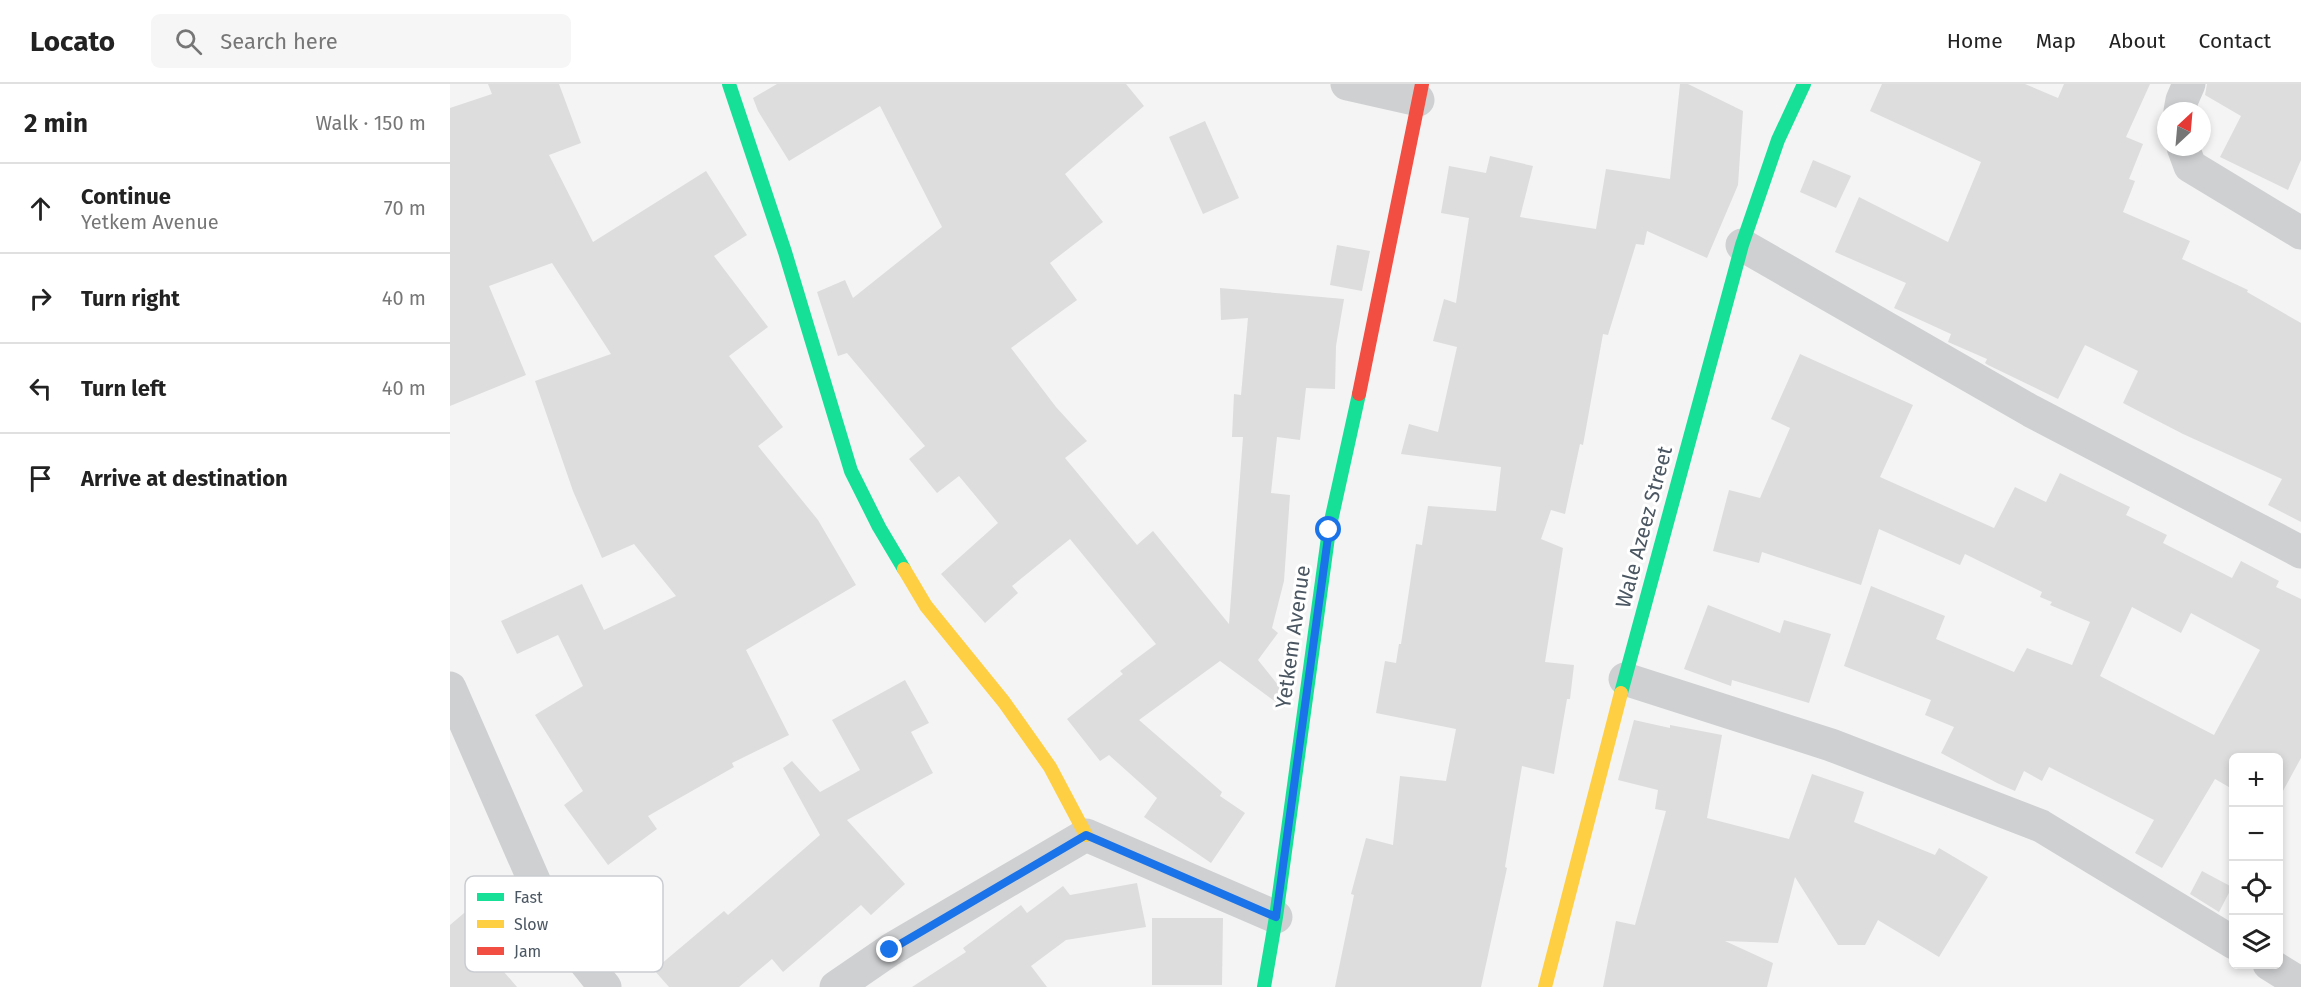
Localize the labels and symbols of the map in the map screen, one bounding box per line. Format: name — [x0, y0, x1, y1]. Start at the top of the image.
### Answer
north arrow — [2157, 102, 2211, 156]
street label: Wale Azeez Street — [1610, 443, 1678, 611]
route start — [1315, 516, 1341, 542]
street label: Yetkem Avenue — [1270, 564, 1316, 710]
legend — [465, 876, 663, 972]
text: Fast — [514, 888, 543, 907]
text: Slow — [514, 915, 549, 934]
route end — [876, 936, 902, 962]
text: Jam — [514, 942, 541, 961]

